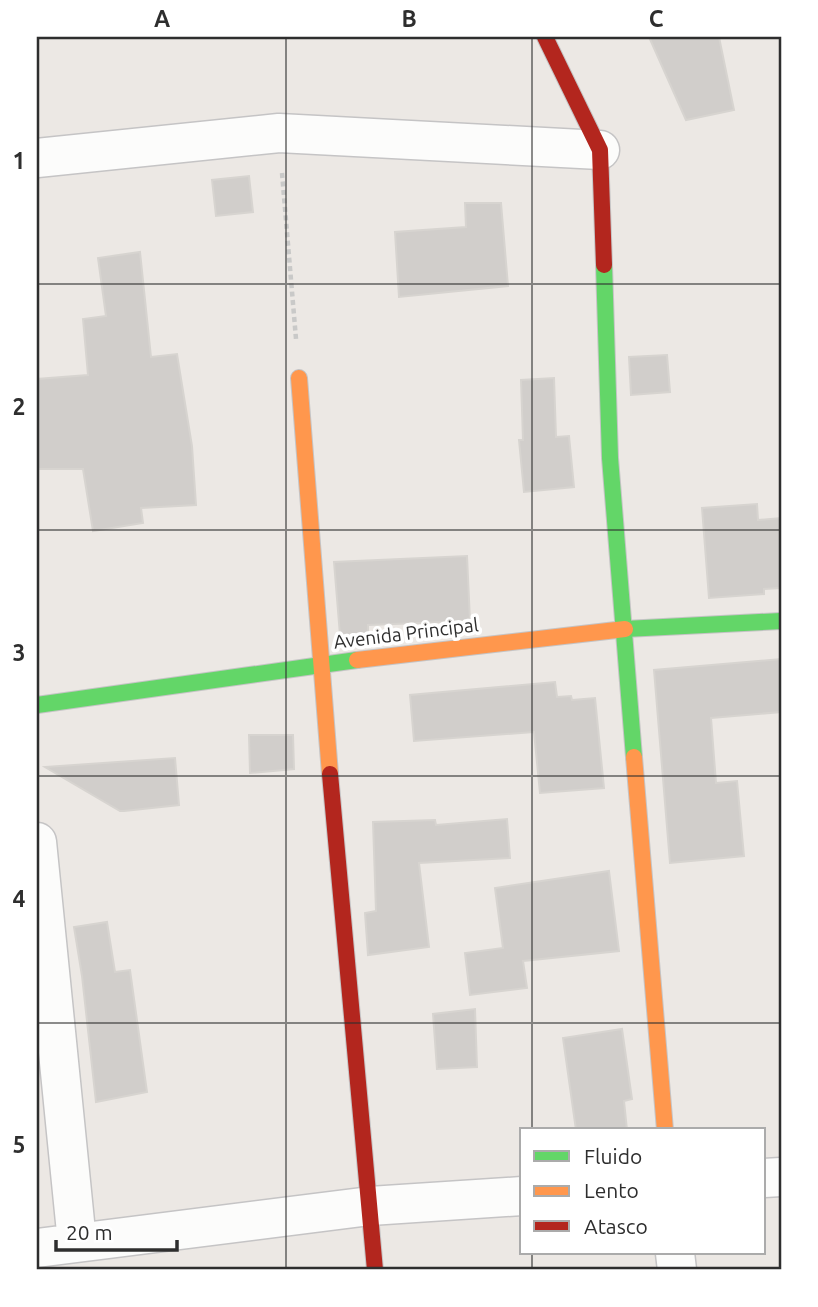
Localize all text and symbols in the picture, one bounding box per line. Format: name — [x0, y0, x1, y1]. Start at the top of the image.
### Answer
text: A — [154, 6, 170, 31]
text: B — [401, 6, 417, 31]
text: C — [649, 6, 664, 31]
text: 1 — [13, 148, 25, 173]
text: 2 — [13, 394, 25, 419]
street label: Avenida Principal — [332, 613, 480, 653]
text: 3 — [13, 640, 25, 665]
text: 4 — [13, 886, 26, 911]
legend — [520, 1128, 766, 1254]
text: 5 — [13, 1132, 25, 1157]
text: Fluido — [584, 1144, 642, 1168]
text: Lento — [584, 1178, 639, 1202]
scale bar — [56, 1209, 177, 1253]
text: Atasco — [584, 1214, 648, 1238]
text: 20 m — [66, 1220, 113, 1244]

